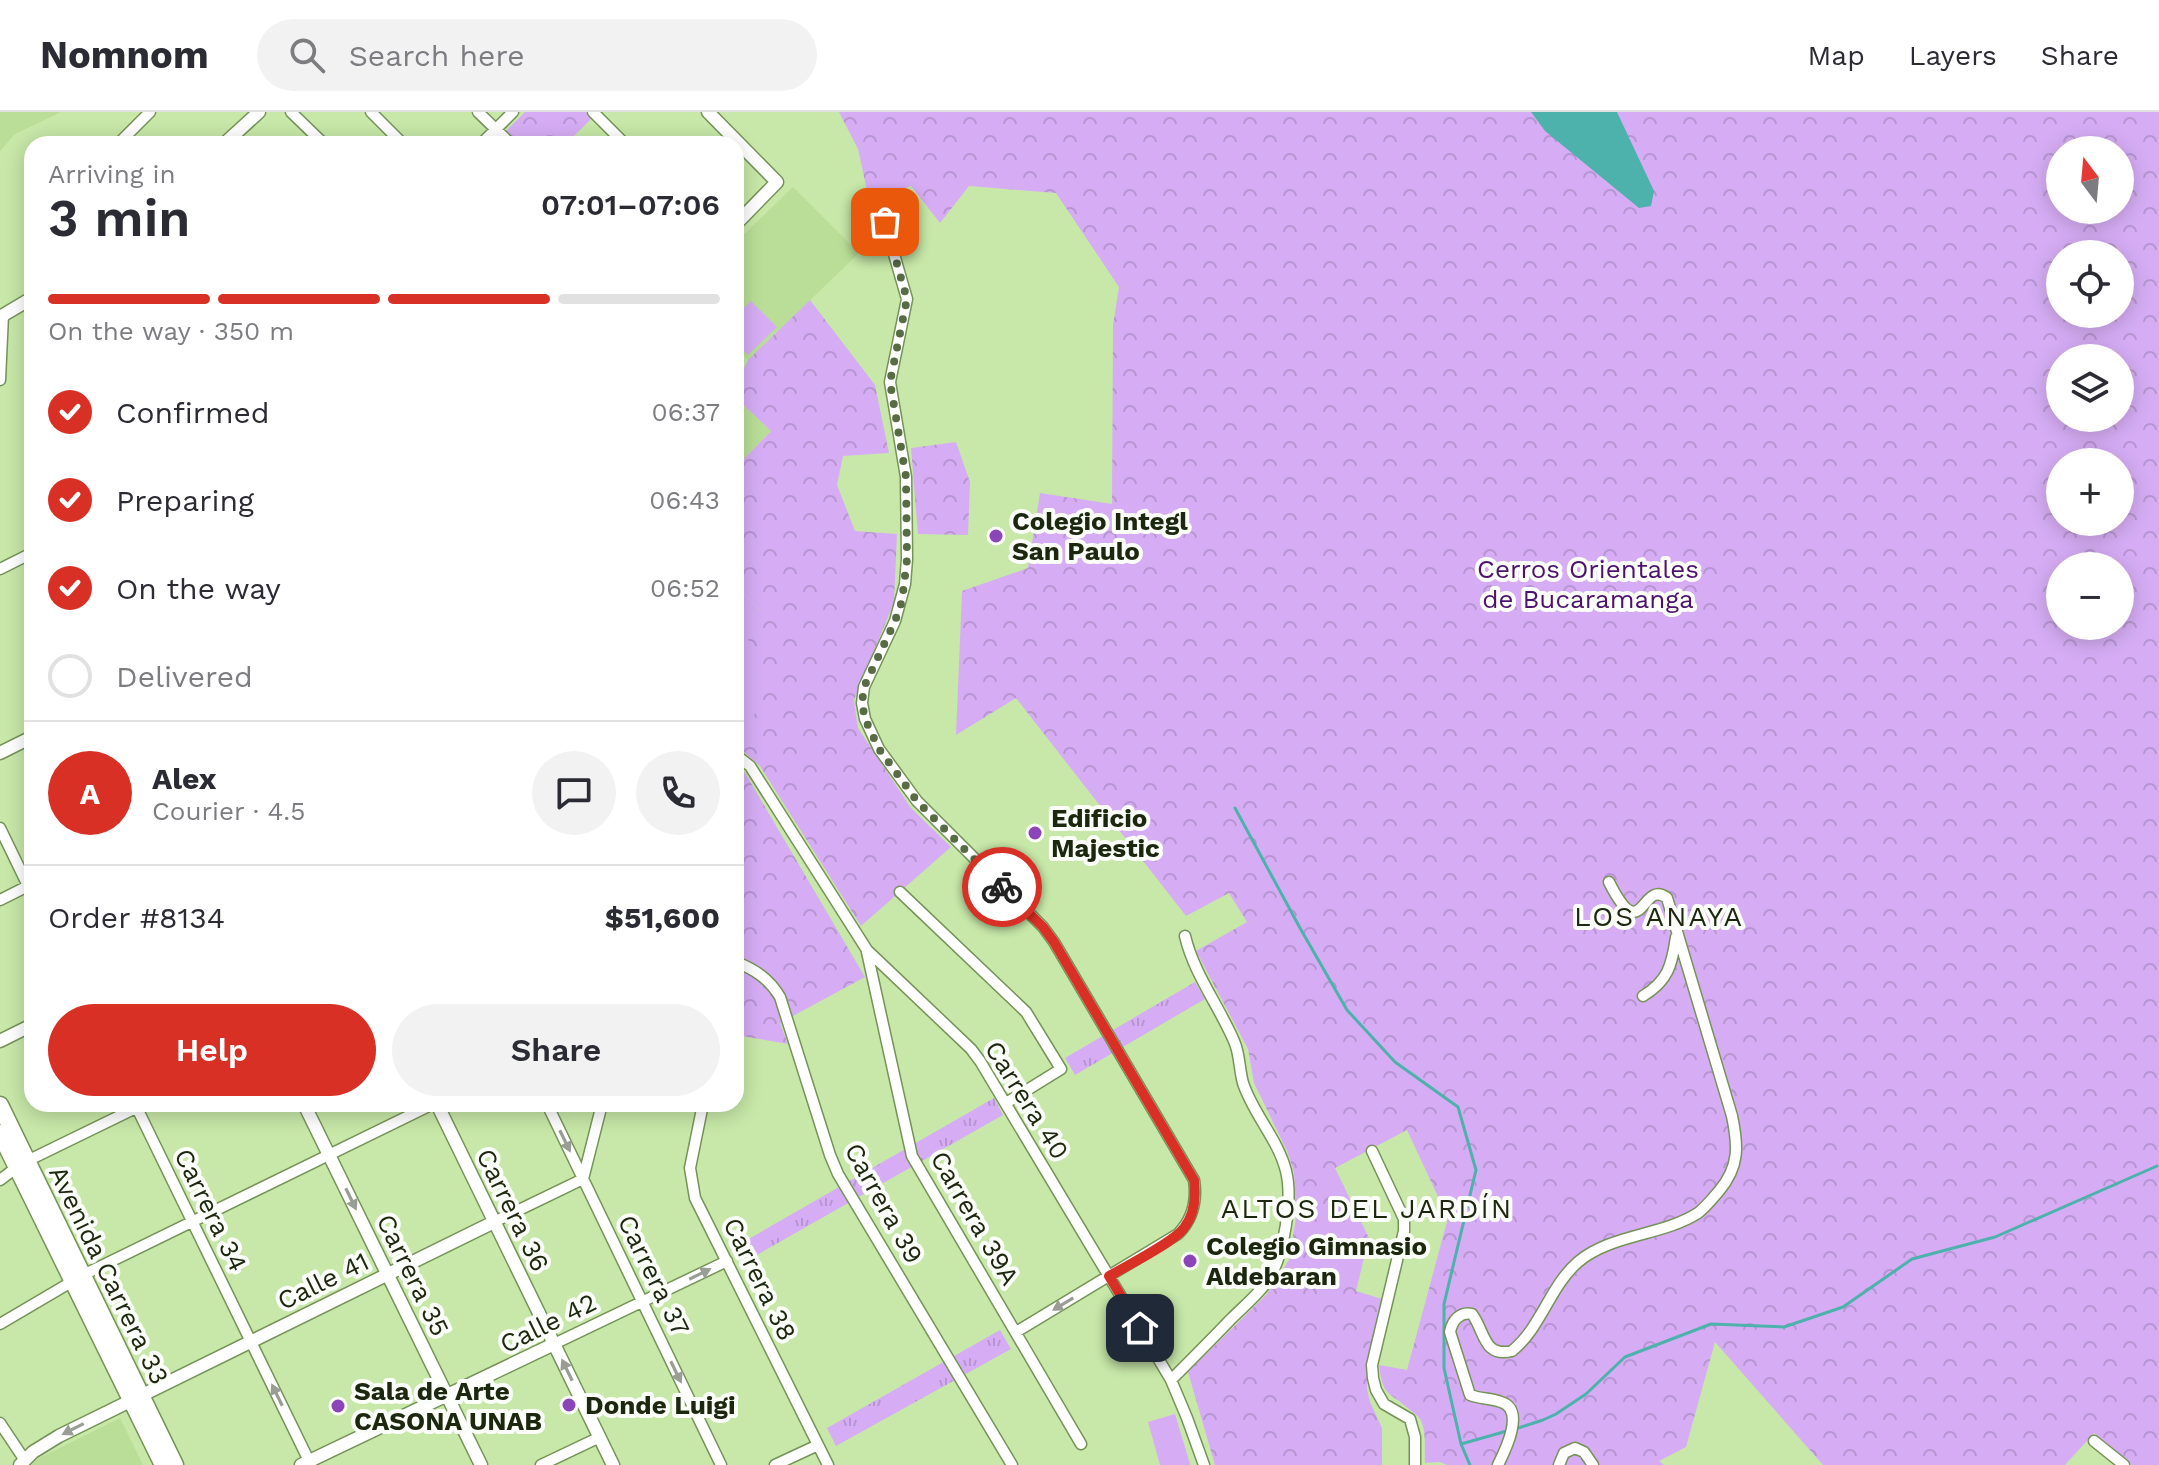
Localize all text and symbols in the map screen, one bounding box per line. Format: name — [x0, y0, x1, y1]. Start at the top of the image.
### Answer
search box — [257, 19, 817, 91]
text: Nomnom — [40, 33, 209, 77]
icon: search — [285, 33, 329, 77]
text: Search here — [349, 38, 524, 73]
text: Map — [1808, 39, 1865, 72]
text: Layers — [1909, 39, 1997, 72]
text: Share — [2041, 39, 2119, 72]
north arrow — [2046, 136, 2134, 224]
map controls — [2046, 136, 2134, 640]
text: Arriving in — [48, 159, 176, 189]
text: 07:01–07:06 — [541, 187, 720, 222]
text: 3 min — [48, 188, 191, 249]
pin — [851, 188, 919, 256]
icon: bag — [863, 200, 907, 244]
button: locate — [2046, 240, 2134, 328]
text: On the way · 350 m — [48, 316, 294, 346]
button: layers — [2046, 344, 2134, 432]
icon: check — [48, 390, 92, 434]
text: Confirmed — [116, 395, 270, 430]
text: 06:37 — [652, 397, 720, 427]
button: + — [2046, 448, 2134, 536]
icon: check — [48, 478, 92, 522]
text: Preparing — [116, 483, 254, 518]
text: 06:43 — [649, 485, 720, 515]
place label: Colegio Integl San Paulo — [1012, 506, 1188, 566]
marker: Colegio Integl San Paulo — [987, 527, 1005, 545]
button: − — [2046, 552, 2134, 640]
park label: Cerros Orientales de Bucaramanga — [1477, 554, 1699, 614]
icon: check — [48, 566, 92, 610]
text: On the way — [116, 571, 281, 606]
text: 06:52 — [650, 573, 720, 603]
text: Delivered — [116, 659, 253, 694]
button: chat — [532, 751, 616, 835]
button: phone — [636, 751, 720, 835]
text: Alex — [152, 761, 216, 796]
text: A — [80, 776, 100, 811]
text: Courier · 4.5 — [152, 796, 305, 826]
place label: Edificio Majestic — [1051, 803, 1160, 863]
marker: Edificio Majestic — [1026, 824, 1044, 842]
courier — [962, 847, 1042, 927]
icon: bike — [980, 865, 1024, 909]
text: Order #8134 — [48, 900, 225, 935]
text: $51,600 — [605, 900, 720, 935]
district label: LOS ANAYA — [1574, 900, 1744, 933]
button: Help — [48, 1004, 376, 1096]
button: Share — [392, 1004, 720, 1096]
street label: Carrera 40 — [979, 1035, 1075, 1165]
one-way arrow — [558, 1130, 572, 1153]
street label: Carrera 39 — [839, 1138, 929, 1268]
street label: Carrera 34 — [168, 1144, 254, 1276]
street label: Carrera 36 — [470, 1144, 556, 1276]
street label: Carrera 39A — [925, 1146, 1025, 1290]
street label: Avenida Carrera 33 — [43, 1161, 175, 1389]
one-way arrow — [344, 1188, 358, 1211]
district label: ALTOS DEL JARDÍN — [1221, 1192, 1513, 1225]
street label: Carrera 35 — [371, 1209, 455, 1341]
street label: Carrera 37 — [612, 1210, 696, 1340]
street label: Carrera 38 — [717, 1213, 803, 1345]
place label: Colegio Gimnasio Aldebaran — [1206, 1231, 1427, 1291]
street label: Calle 41 — [272, 1246, 374, 1316]
marker: Colegio Gimnasio Aldebaran — [1181, 1252, 1199, 1270]
one-way arrow — [688, 1267, 712, 1281]
street label: Calle 42 — [495, 1287, 601, 1359]
pin — [1106, 1294, 1174, 1362]
one-way arrow — [1052, 1297, 1074, 1311]
icon: home — [1118, 1306, 1162, 1350]
one-way arrow — [560, 1358, 574, 1381]
one-way arrow — [669, 1360, 683, 1383]
place label: Sala de Arte CASONA UNAB — [354, 1376, 542, 1436]
one-way arrow — [270, 1383, 284, 1407]
place label: Donde Luigi — [585, 1390, 735, 1420]
marker: Donde Luigi — [560, 1396, 578, 1414]
marker: Sala de Arte CASONA UNAB — [329, 1397, 347, 1415]
one-way arrow — [61, 1422, 84, 1436]

